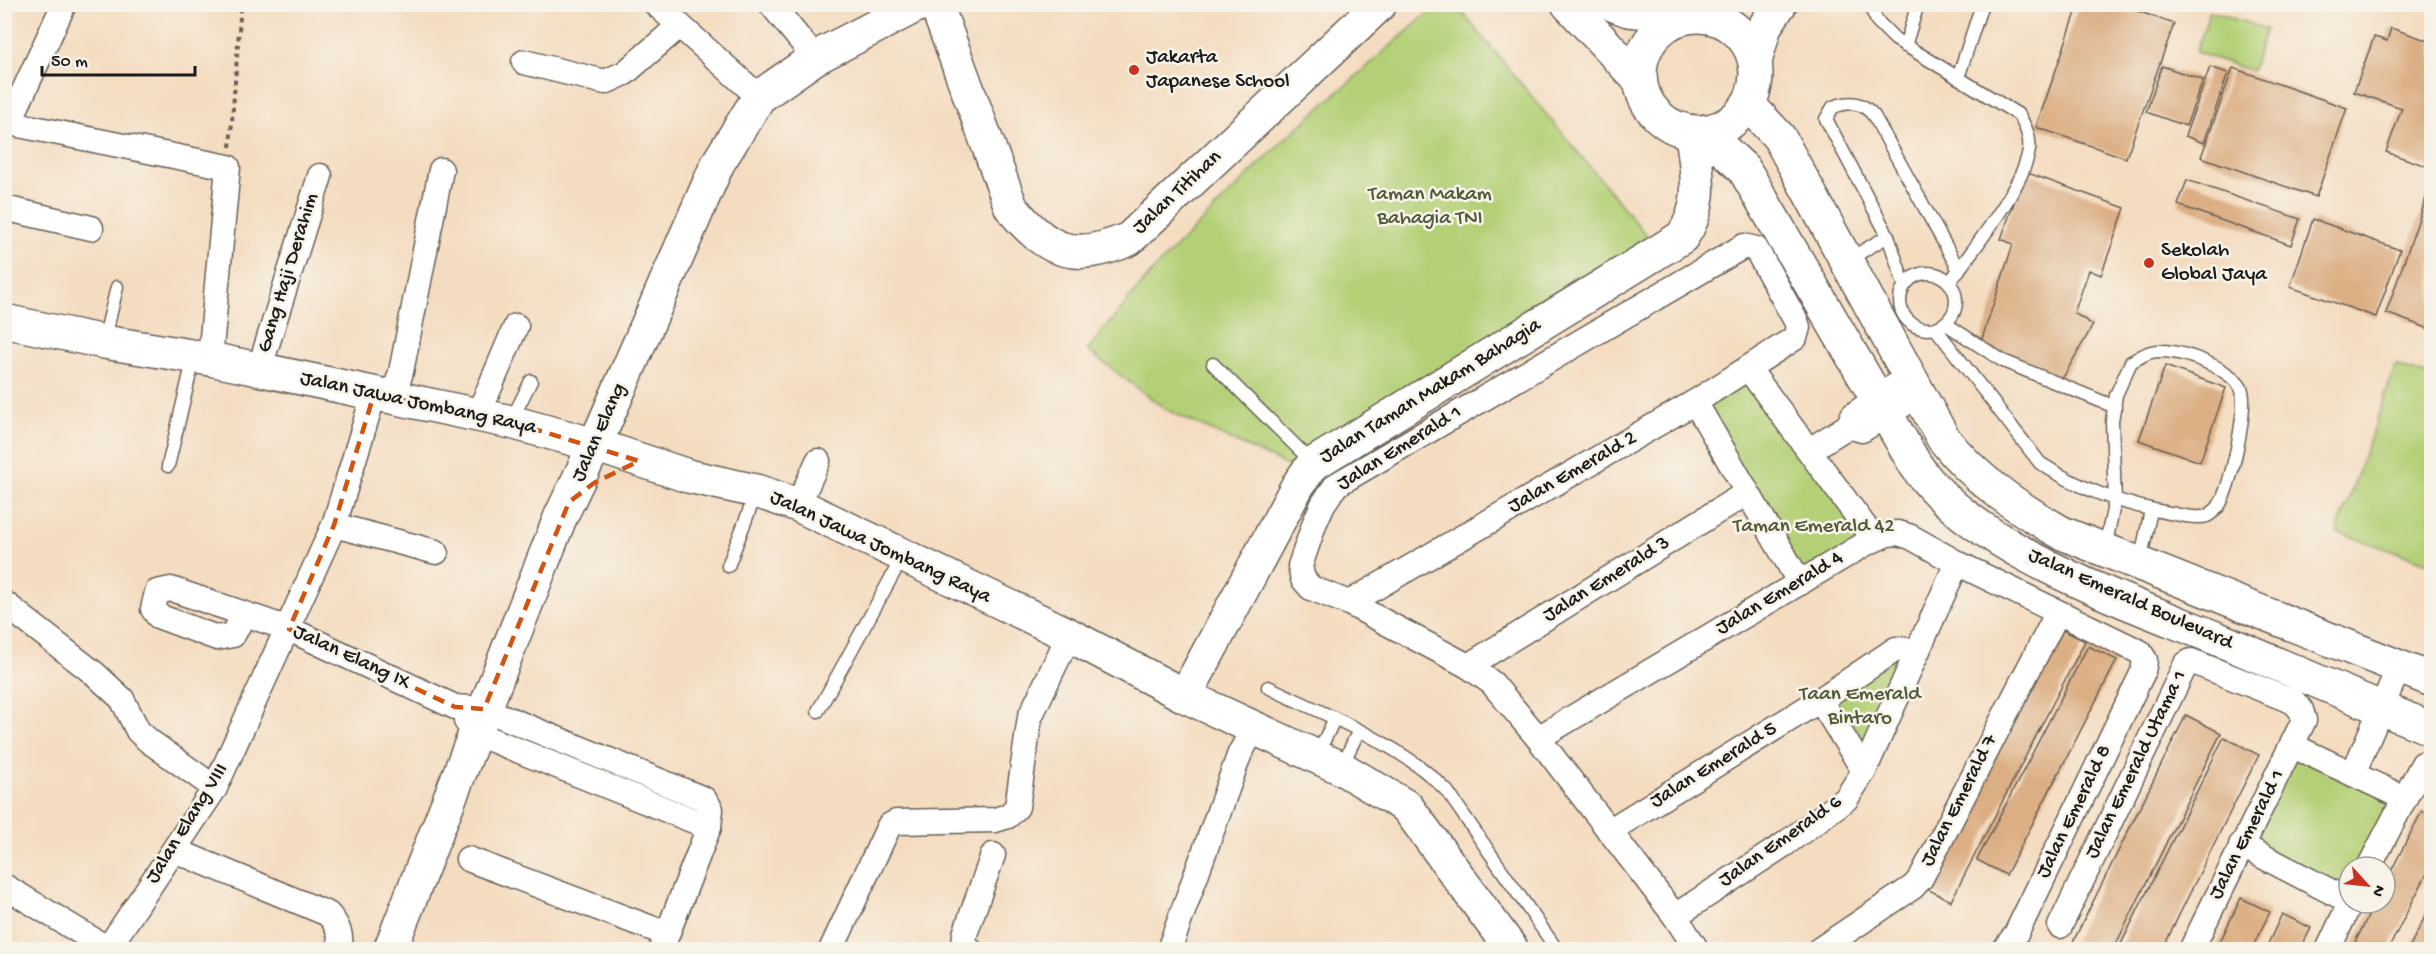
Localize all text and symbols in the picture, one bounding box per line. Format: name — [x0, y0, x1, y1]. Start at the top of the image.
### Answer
scale bar — [42, 39, 195, 77]
place label: Jakarta Japanese School — [1146, 46, 1290, 95]
text: 50 m — [51, 52, 88, 73]
marker: Jakarta Japanese School — [1127, 63, 1141, 77]
street label: Jalan Titihan — [1128, 145, 1228, 241]
park label: Taman Makam Bahagia TNI — [1367, 183, 1492, 232]
street label: Gang Haji Derahim — [253, 190, 325, 356]
place label: Sekolah Global Jaya — [2161, 239, 2268, 288]
marker: Sekolah Global Jaya — [2142, 256, 2156, 270]
street label: Jalan Taman Makam Bahagia — [1316, 313, 1547, 470]
street label: Jalan Jawa Jombang Raya — [298, 367, 540, 442]
street label: Jalan Elang — [567, 380, 633, 486]
street label: Jalan Emerald 1 — [1333, 401, 1467, 497]
street label: Jalan Emerald 2 — [1504, 426, 1642, 520]
street label: Jalan Jawa Jombang Raya — [766, 486, 996, 611]
park label: Taman Emerald 42 — [1732, 515, 1895, 540]
street label: Jalan Emerald 3 — [1539, 531, 1675, 629]
street label: Jalan Emerald Boulevard — [2024, 544, 2238, 657]
street label: Jalan Emerald 4 — [1712, 546, 1848, 642]
street label: Jalan Elang IX — [288, 620, 414, 696]
street label: Jalan Emerald Utama 1 — [2081, 667, 2193, 863]
park label: Taan Emerald Bintaro — [1798, 683, 1922, 732]
street label: Jalan Emerald 5 — [1646, 717, 1782, 815]
street label: Jalan Emerald 7 — [1916, 730, 2004, 871]
street label: Jalan Emerald 8 — [2032, 741, 2118, 883]
street label: Jalan Elang VIII — [141, 759, 235, 889]
street label: Jalan Emerald 1 — [2205, 766, 2291, 904]
street label: Jalan Emerald 6 — [1715, 790, 1848, 894]
north arrow — [2337, 855, 2397, 915]
text: N — [2366, 881, 2388, 900]

